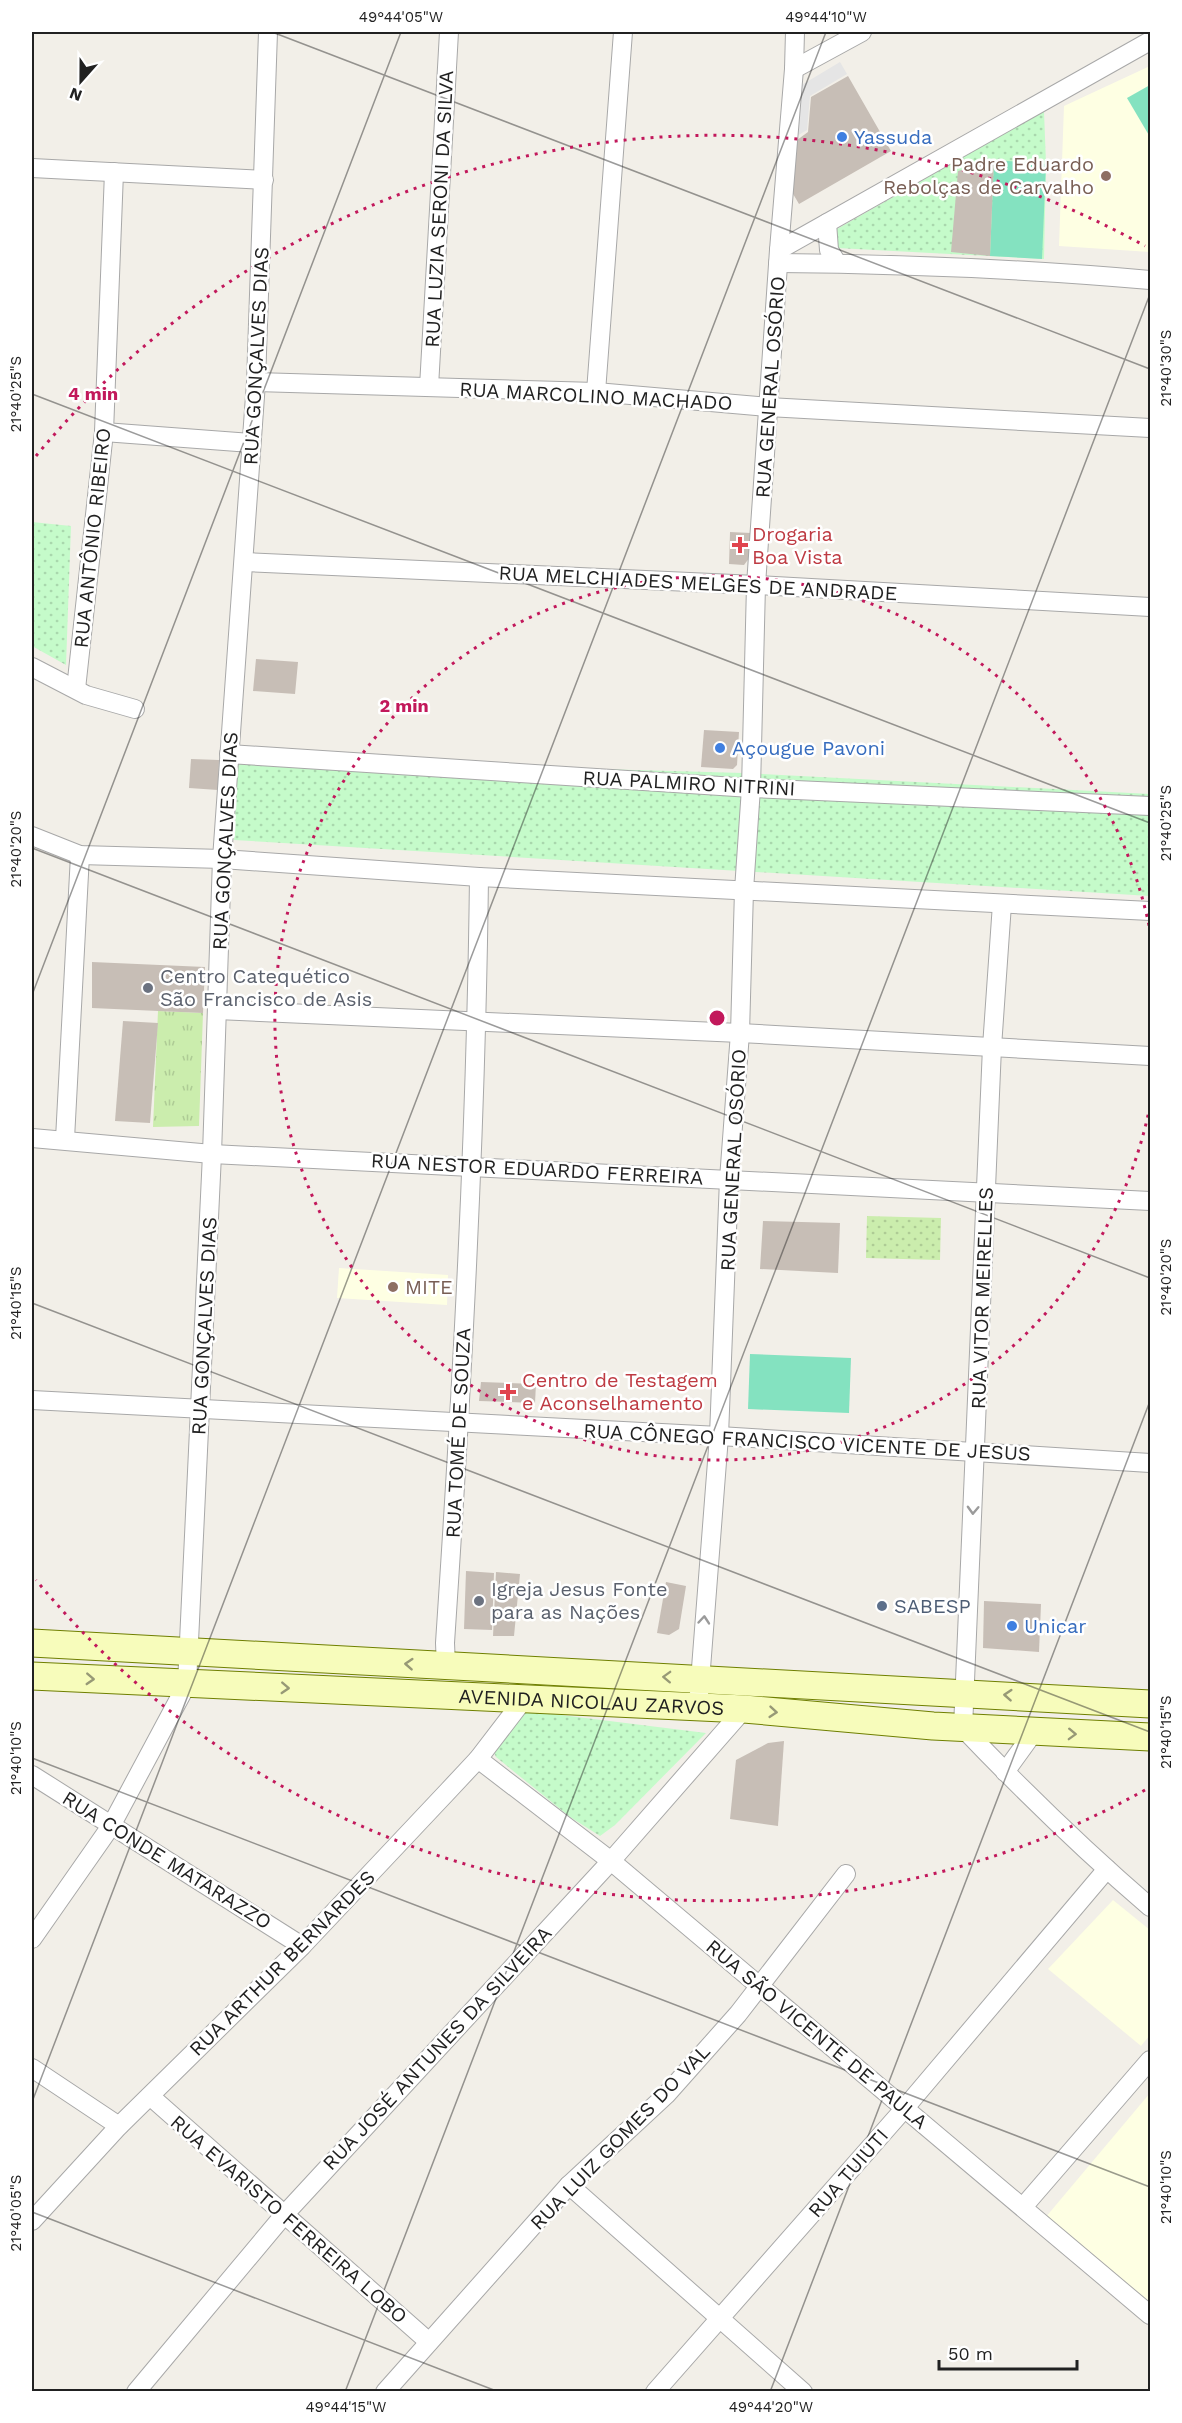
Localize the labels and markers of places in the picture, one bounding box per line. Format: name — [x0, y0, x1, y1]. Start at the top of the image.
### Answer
place label: Yassuda — [854, 125, 932, 149]
marker: Yassuda — [835, 130, 849, 144]
place label: Padre Eduardo Rebolças de Carvalho — [883, 152, 1094, 199]
marker: Padre Eduardo Rebolças de Carvalho — [1099, 169, 1113, 183]
place label: Drogaria Boa Vista — [752, 522, 843, 569]
marker: Drogaria Boa Vista — [733, 538, 747, 552]
place label: Açougue Pavoni — [732, 736, 885, 760]
marker: Açougue Pavoni — [713, 741, 727, 755]
place label: Centro Catequético São Francisco de Asis — [160, 964, 372, 1011]
marker: Centro Catequético São Francisco de Asis — [141, 981, 155, 995]
centre of rings — [707, 1008, 727, 1028]
place label: MITE — [405, 1275, 453, 1299]
marker: MITE — [386, 1280, 400, 1294]
place label: Centro de Testagem e Aconselhamento — [522, 1368, 718, 1415]
marker: Centro de Testagem e Aconselhamento — [499, 1383, 517, 1401]
place label: Igreja Jesus Fonte para as Nações — [491, 1577, 667, 1624]
marker: Igreja Jesus Fonte para as Nações — [472, 1594, 486, 1608]
place label: SABESP — [894, 1594, 971, 1618]
marker: SABESP — [875, 1599, 889, 1613]
place label: Unicar — [1024, 1614, 1086, 1638]
marker: Unicar — [1005, 1619, 1019, 1633]

